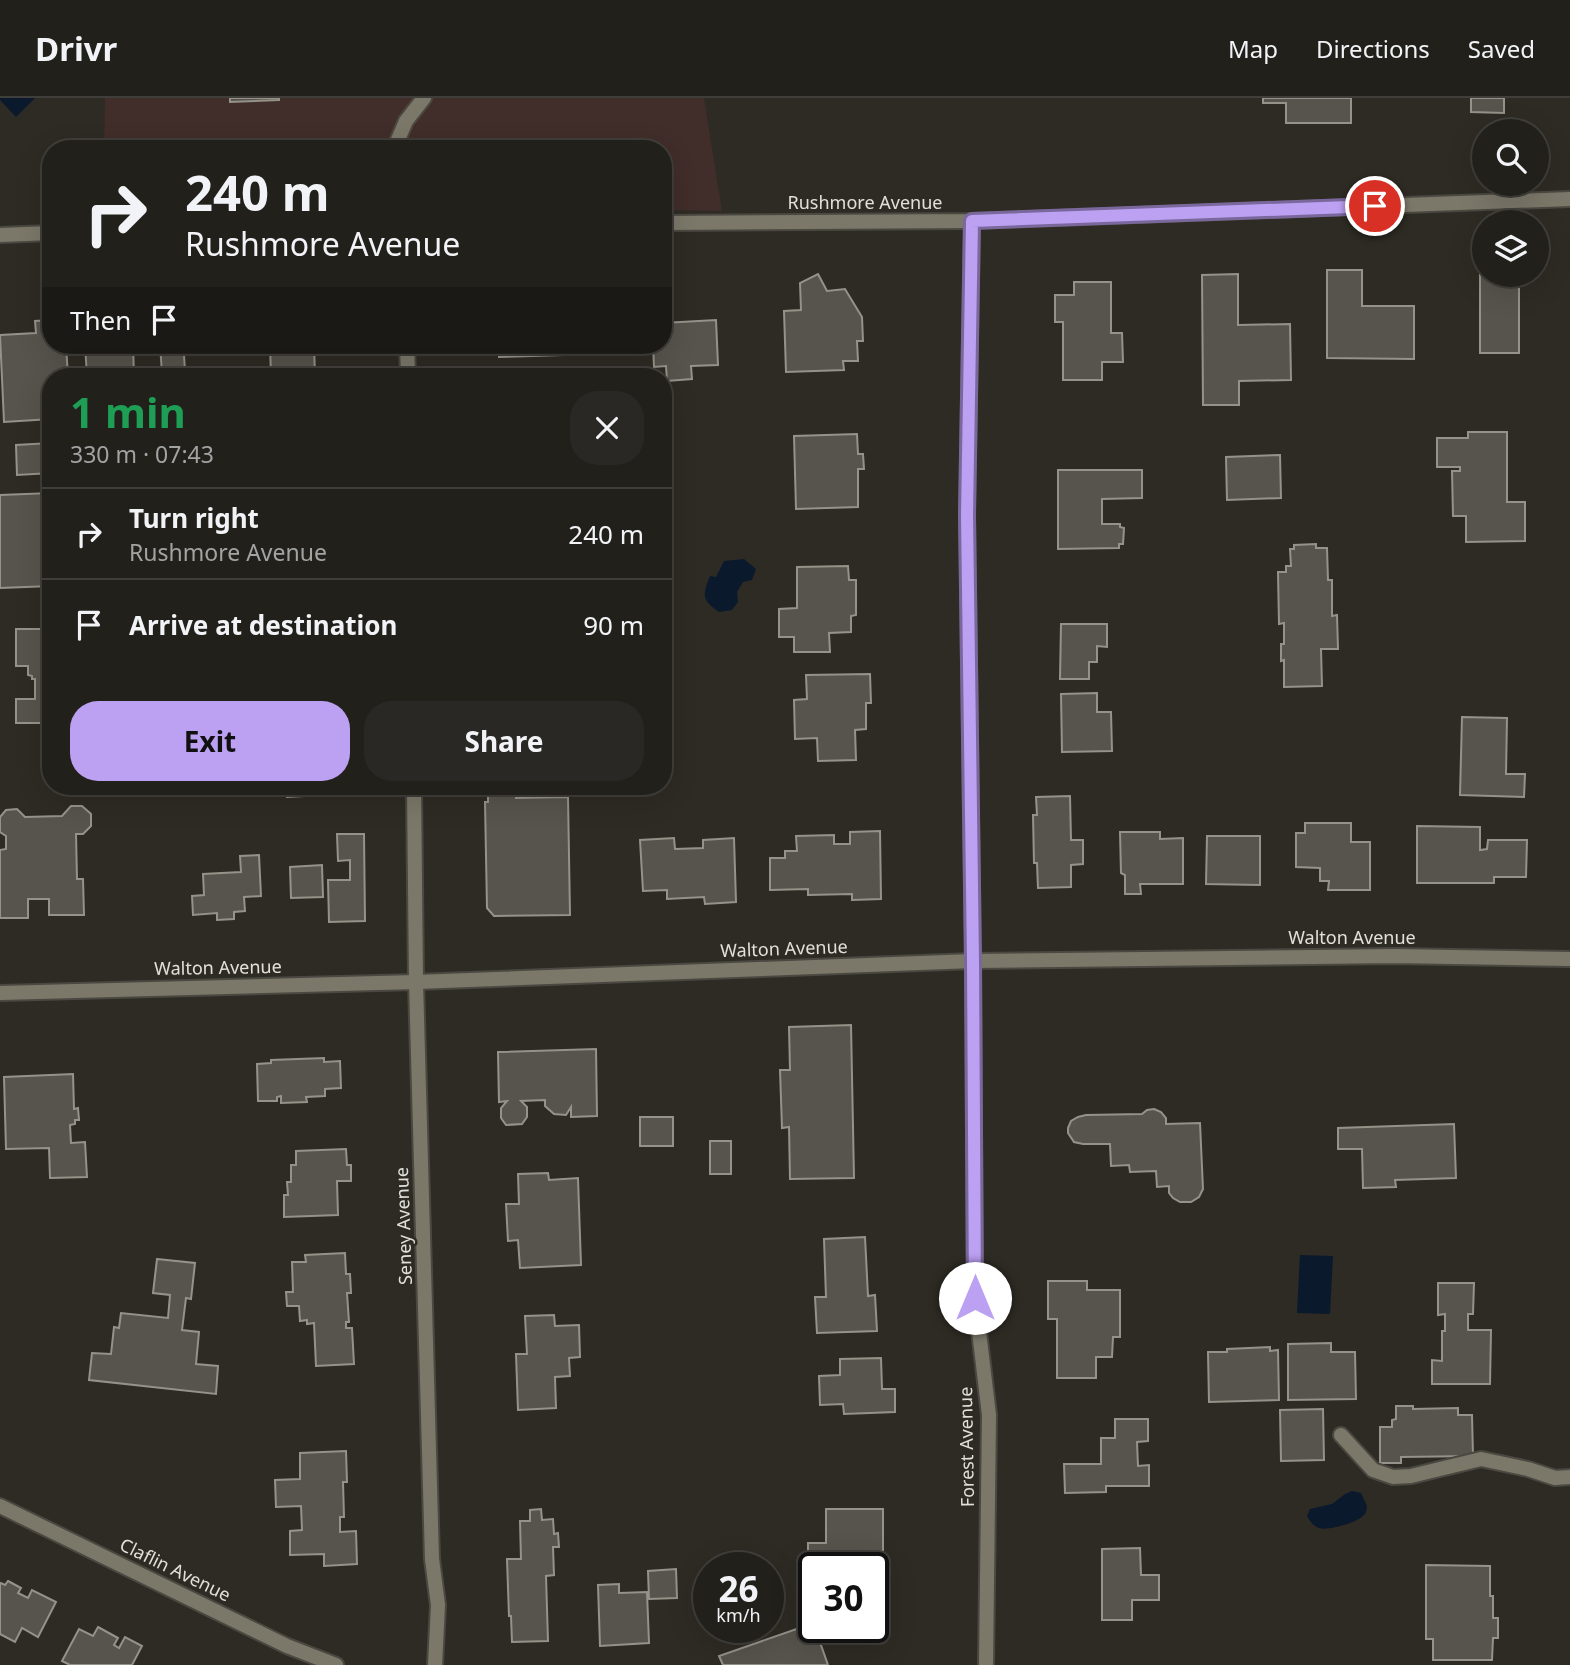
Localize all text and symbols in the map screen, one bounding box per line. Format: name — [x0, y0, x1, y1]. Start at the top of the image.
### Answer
text: Drivr — [35, 26, 117, 71]
text: Map — [1228, 32, 1278, 65]
text: Directions — [1316, 32, 1430, 65]
text: Saved — [1468, 32, 1535, 65]
map controls — [1472, 119, 1549, 287]
button: search — [1472, 119, 1549, 196]
text: 240 m — [185, 159, 330, 225]
icon: right — [70, 168, 161, 259]
pin — [1345, 176, 1405, 236]
icon: arrive — [1356, 187, 1394, 225]
street label: Rushmore Avenue — [788, 190, 942, 214]
button: layers — [1472, 210, 1549, 287]
text: Rushmore Avenue — [185, 222, 460, 265]
icon: arrive — [145, 301, 183, 339]
text: Then — [70, 302, 131, 338]
text: 1 min — [70, 383, 186, 440]
button: close — [570, 391, 644, 465]
text: 330 m · 07:43 — [70, 438, 214, 470]
text: Turn right — [129, 500, 259, 536]
icon: right — [70, 515, 108, 553]
text: 240 m — [568, 516, 644, 552]
text: Rushmore Avenue — [129, 536, 327, 568]
icon: arrive — [70, 606, 108, 644]
text: Arrive at destination — [129, 607, 398, 643]
text: 90 m — [583, 607, 644, 643]
button: Exit — [70, 701, 350, 781]
button: Share — [364, 701, 644, 781]
street label: Walton Avenue — [1288, 925, 1416, 949]
street label: Walton Avenue — [720, 934, 848, 962]
street label: Walton Avenue — [154, 954, 282, 980]
street label: Seney Avenue — [389, 1167, 417, 1285]
position arrow — [938, 1261, 1012, 1335]
street label: Forest Avenue — [953, 1387, 979, 1507]
street label: Claflin Avenue — [116, 1532, 235, 1606]
speed limit sign: 30 — [798, 1552, 889, 1643]
text: 26 — [718, 1565, 759, 1612]
text: km/h — [716, 1603, 761, 1627]

